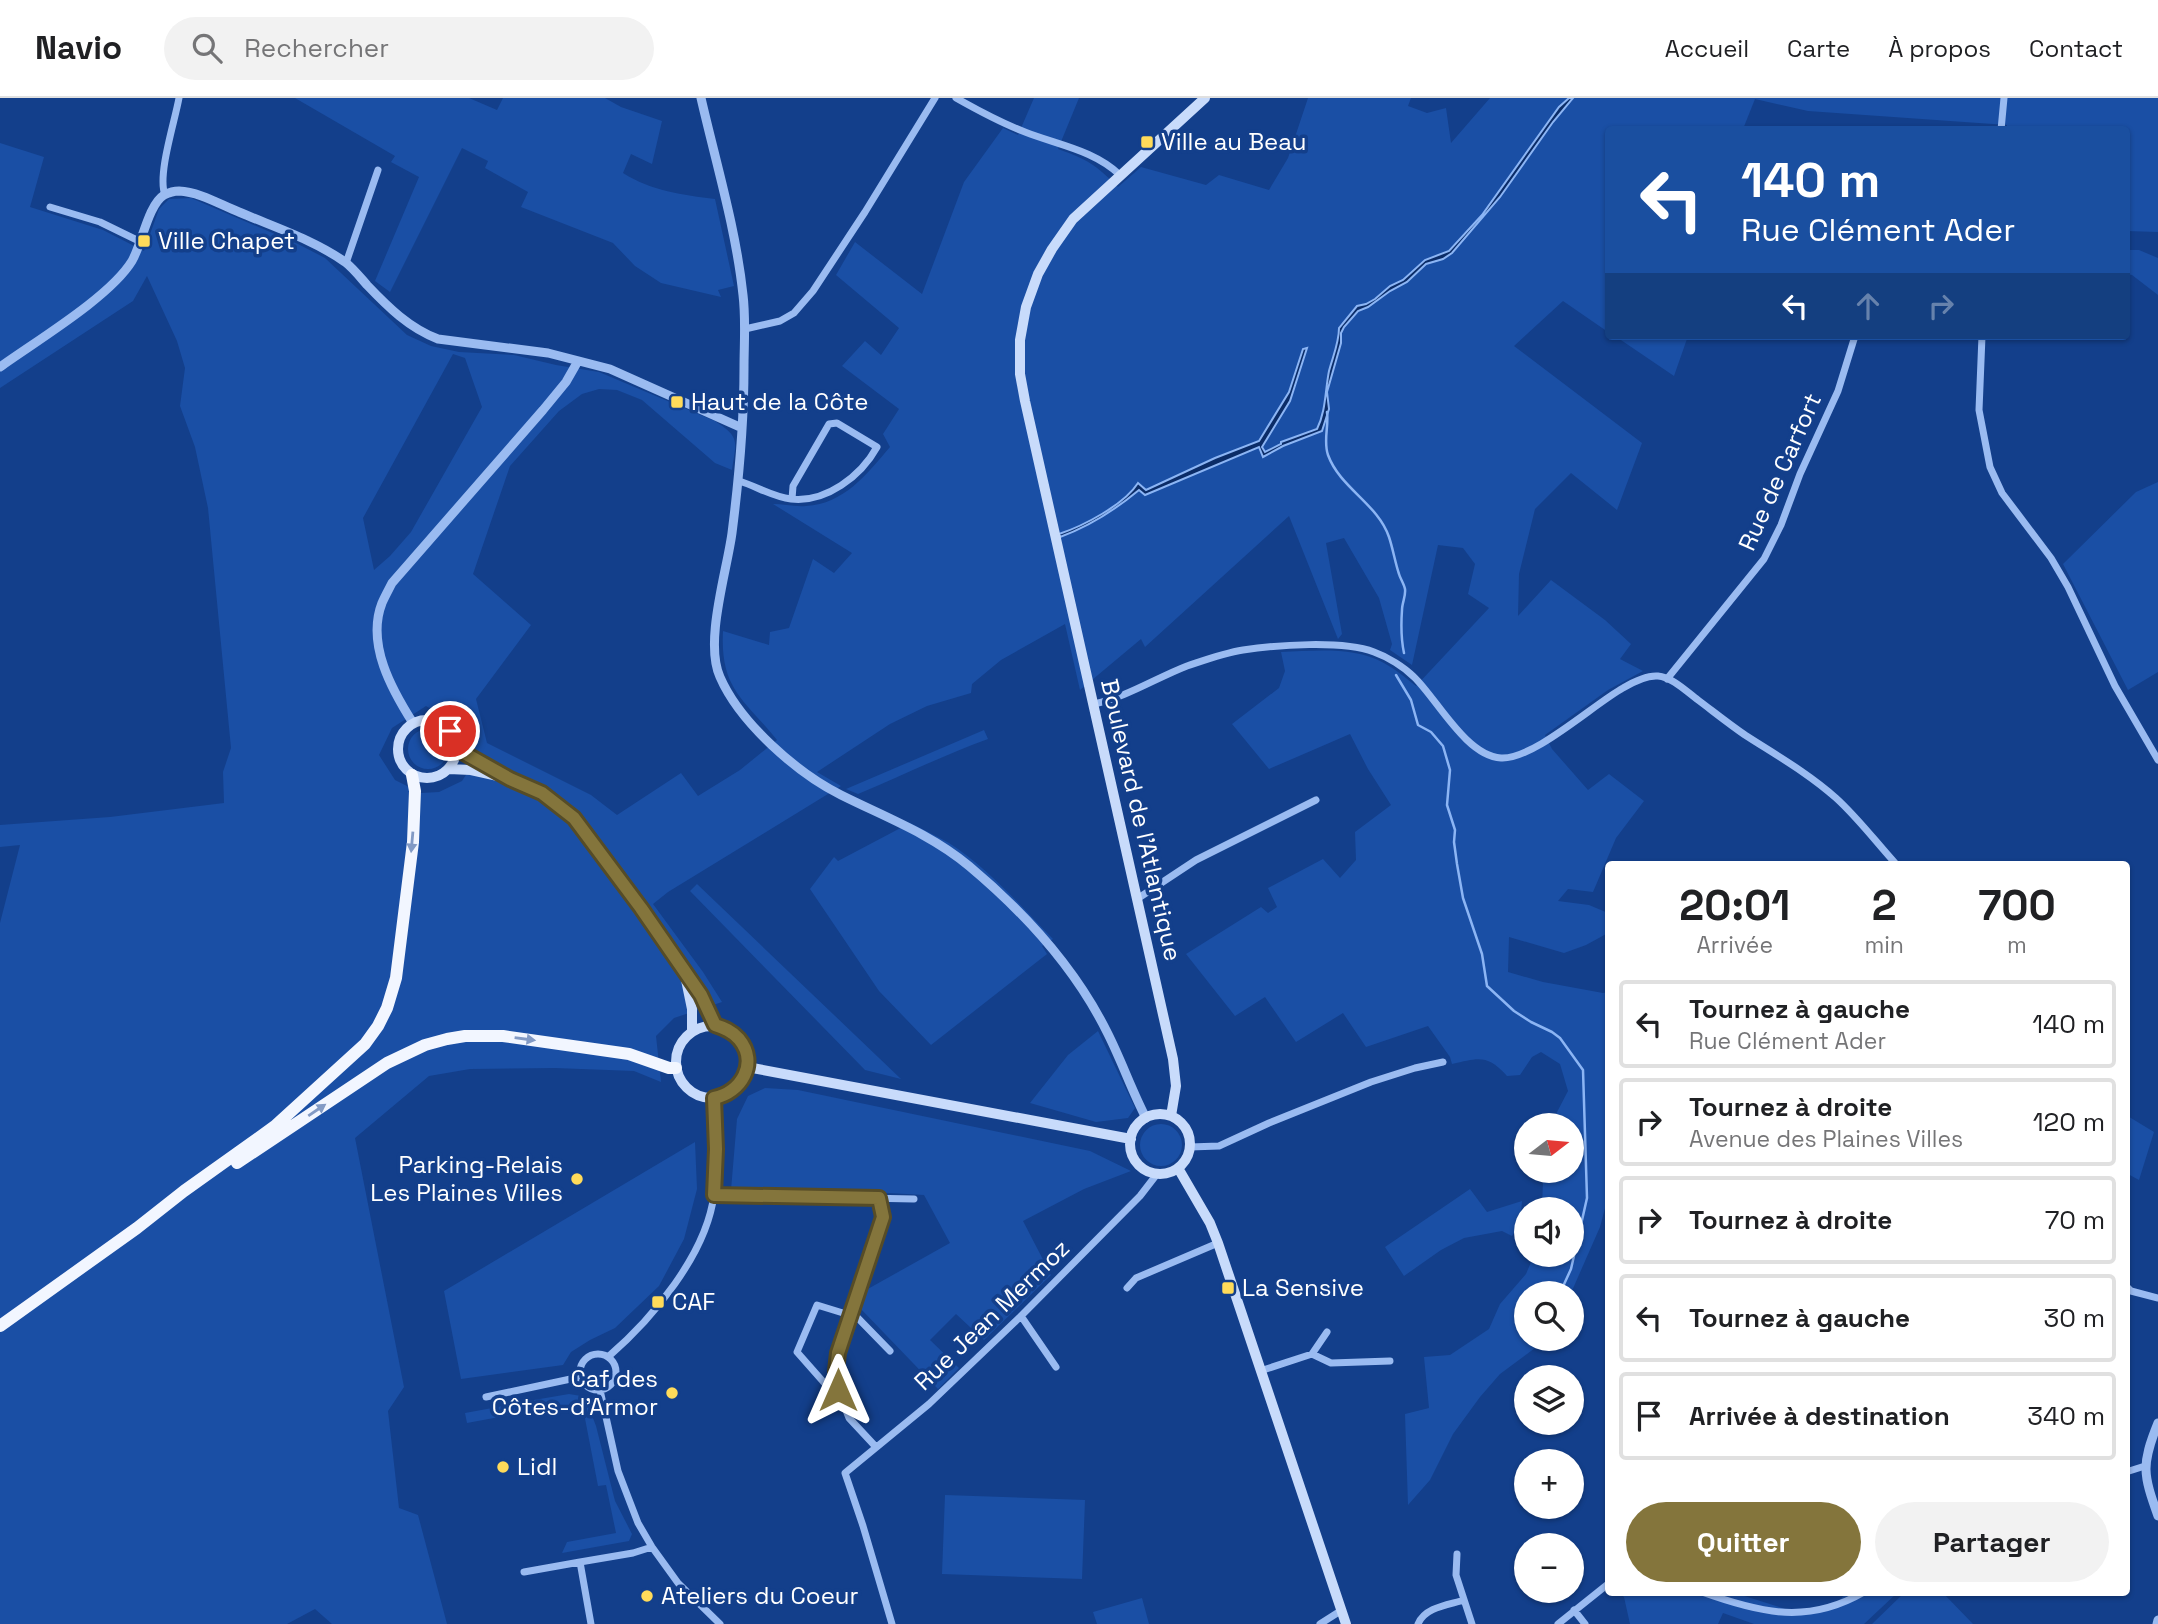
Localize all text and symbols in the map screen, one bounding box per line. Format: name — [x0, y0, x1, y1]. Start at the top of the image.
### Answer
search box — [164, 17, 654, 80]
text: Navio — [35, 27, 122, 69]
icon: search — [188, 29, 226, 67]
text: Rechercher — [244, 31, 389, 65]
text: Accueil — [1665, 33, 1749, 64]
text: Carte — [1787, 33, 1850, 64]
text: À propos — [1888, 33, 1991, 64]
text: Contact — [2029, 33, 2123, 64]
place label: Ville au Beau — [1161, 126, 1306, 157]
marker: Ville au Beau — [1139, 134, 1155, 150]
text: 140 m — [1741, 149, 1880, 211]
icon: left — [1626, 154, 1717, 245]
text: Rue Clément Ader — [1741, 210, 2015, 250]
place label: Ville Chapet — [158, 225, 295, 256]
marker: Ville Chapet — [136, 233, 152, 249]
icon: left — [1776, 287, 1814, 325]
icon: ahead — [1849, 287, 1887, 325]
icon: right — [1922, 287, 1960, 325]
place label: Haut de la Côte — [691, 386, 868, 417]
street label: Rue de Carfort — [1731, 388, 1828, 555]
marker: Haut de la Côte — [669, 394, 685, 410]
street label: Boulevard de l'Atlantique — [1094, 676, 1189, 964]
pin — [420, 701, 480, 761]
icon: arrive — [431, 712, 469, 750]
one-way arrow — [406, 832, 417, 854]
text: 20:01 — [1679, 879, 1790, 932]
text: 2 — [1872, 879, 1897, 932]
text: 700 — [1978, 879, 2056, 932]
text: Arrivée — [1696, 930, 1773, 960]
text: min — [1864, 930, 1904, 960]
text: m — [2007, 930, 2027, 960]
text: Tournez à gauche — [1689, 992, 1910, 1026]
icon: left — [1630, 1005, 1668, 1043]
text: 140 m — [2032, 1007, 2105, 1041]
text: Rue Clément Ader — [1689, 1026, 1886, 1056]
one-way arrow — [514, 1034, 536, 1045]
text: Tournez à droite — [1689, 1090, 1892, 1124]
one-way arrow — [308, 1103, 326, 1117]
icon: right — [1630, 1103, 1668, 1141]
text: 120 m — [2033, 1105, 2105, 1139]
north arrow — [1514, 1113, 1584, 1183]
map controls — [1514, 1113, 1584, 1603]
text: Avenue des Plaines Villes — [1689, 1124, 1963, 1154]
place label: Parking-Relais Les Plaines Villes — [370, 1149, 563, 1208]
marker: Parking-Relais Les Plaines Villes — [569, 1171, 585, 1187]
button: sound — [1514, 1197, 1584, 1267]
icon: right — [1630, 1201, 1668, 1239]
text: Tournez à droite — [1689, 1203, 1892, 1237]
text: 70 m — [2045, 1203, 2105, 1237]
street label: Rue Jean Mermoz — [907, 1233, 1076, 1397]
place label: La Sensive — [1242, 1272, 1364, 1303]
marker: La Sensive — [1220, 1280, 1236, 1296]
button: search — [1514, 1281, 1584, 1351]
place label: CAF — [672, 1286, 715, 1317]
marker: CAF — [650, 1294, 666, 1310]
icon: left — [1630, 1299, 1668, 1337]
text: Tournez à gauche — [1689, 1301, 1910, 1335]
text: 30 m — [2044, 1301, 2105, 1335]
position arrow — [801, 1353, 875, 1427]
place label: Caf des Côtes-d'Armor — [492, 1363, 658, 1422]
button: layers — [1514, 1365, 1584, 1435]
marker: Caf des Côtes-d'Armor — [664, 1385, 680, 1401]
icon: arrive — [1630, 1397, 1668, 1435]
text: Arrivée à destination — [1689, 1399, 1950, 1433]
text: 340 m — [2027, 1399, 2105, 1433]
button: + — [1514, 1449, 1584, 1519]
place label: Lidl — [517, 1451, 557, 1482]
marker: Lidl — [495, 1459, 511, 1475]
button: Quitter — [1626, 1502, 1861, 1582]
button: Partager — [1875, 1502, 2109, 1582]
button: − — [1514, 1533, 1584, 1603]
place label: Ateliers du Coeur — [661, 1580, 859, 1611]
marker: Ateliers du Coeur — [639, 1588, 655, 1604]

